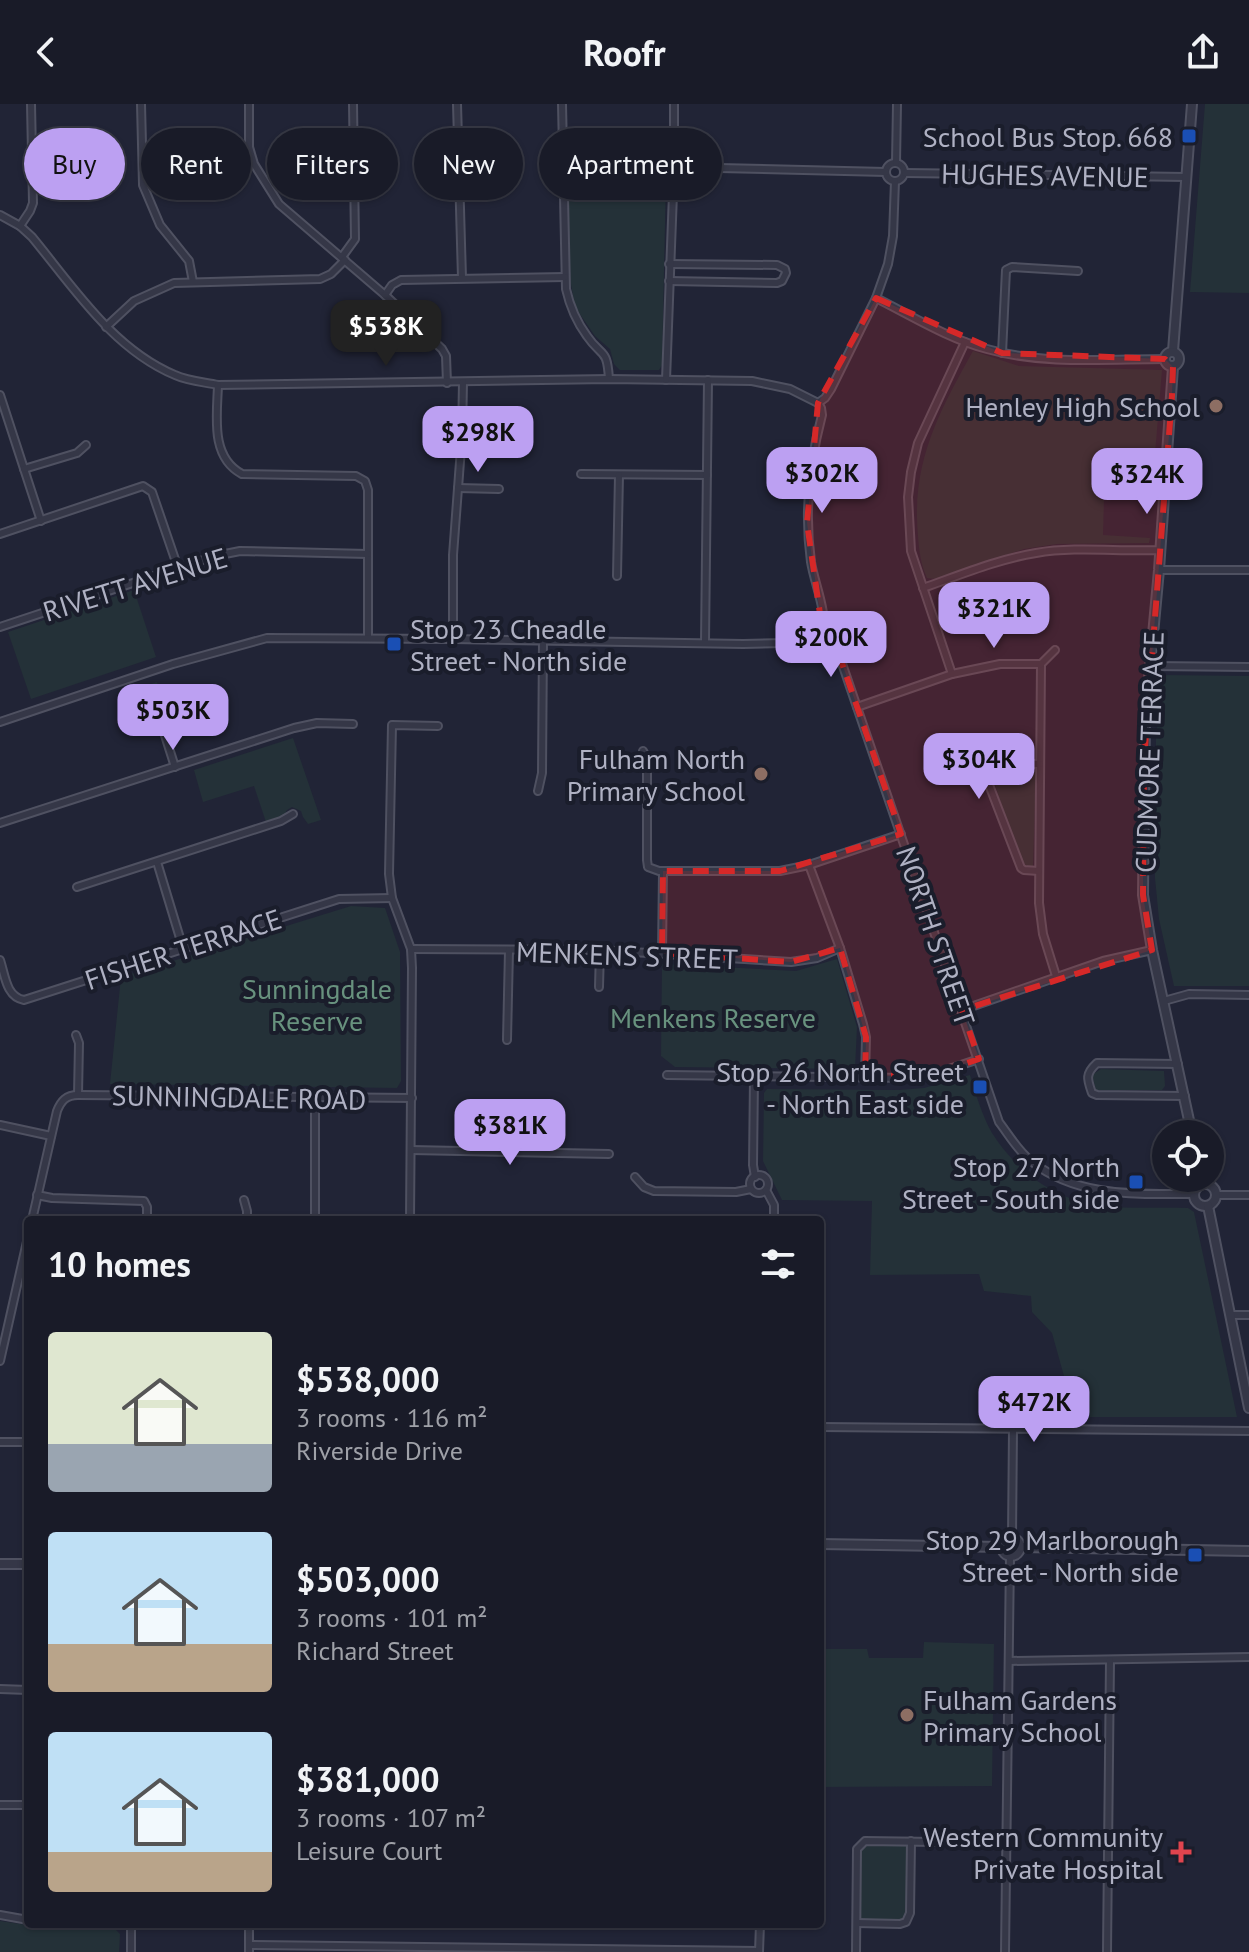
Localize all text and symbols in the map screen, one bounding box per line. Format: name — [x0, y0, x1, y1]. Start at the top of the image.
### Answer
text: Roofr — [583, 29, 666, 76]
icon: back — [24, 30, 68, 74]
icon: share — [1181, 30, 1225, 74]
place label: School Bus Stop. 668 — [923, 118, 1173, 155]
marker: School Bus Stop. 668 — [1180, 127, 1198, 145]
chip: Buy — [24, 128, 125, 200]
chip: Rent — [141, 128, 251, 200]
chip: Filters — [267, 128, 398, 200]
chip: New — [414, 128, 523, 200]
chip: Apartment — [539, 128, 722, 200]
street label: HUGHES AVENUE — [941, 155, 1149, 195]
pin: $538K — [330, 300, 442, 368]
text: $538K — [348, 309, 424, 342]
place label: Henley High School — [965, 388, 1200, 425]
marker: Henley High School — [1207, 397, 1225, 415]
pin: $298K — [422, 406, 534, 474]
text: $298K — [440, 415, 516, 448]
pin: $302K — [766, 447, 878, 515]
pin: $324K — [1091, 448, 1203, 516]
text: $302K — [784, 456, 860, 489]
text: $324K — [1109, 457, 1185, 490]
street label: RIVETT AVENUE — [38, 538, 232, 630]
pin: $321K — [938, 582, 1050, 650]
text: $321K — [956, 591, 1032, 624]
place label: Stop 23 Cheadle Street - North side — [410, 610, 627, 679]
pin: $200K — [775, 611, 887, 679]
text: $200K — [793, 620, 869, 653]
street label: CUDMORE TERRACE — [1126, 630, 1172, 874]
marker: Stop 23 Cheadle Street - North side — [385, 635, 403, 653]
pin: $503K — [117, 684, 229, 752]
text: $503K — [135, 693, 211, 726]
pin: $304K — [923, 733, 1035, 801]
place label: Fulham North Primary School — [567, 740, 745, 809]
text: $304K — [941, 742, 1017, 775]
marker: Fulham North Primary School — [752, 765, 770, 783]
street label: NORTH STREET — [888, 841, 984, 1031]
street label: FISHER TERRACE — [80, 900, 286, 998]
street label: MENKENS STREET — [515, 933, 739, 977]
park label: Sunningdale Reserve — [242, 970, 392, 1039]
park label: Menkens Reserve — [610, 999, 816, 1036]
place label: Stop 26 North Street - North East side — [716, 1053, 964, 1122]
street label: SUNNINGDALE ROAD — [111, 1076, 367, 1118]
marker: Stop 26 North Street - North East side — [971, 1078, 989, 1096]
pin: $381K — [454, 1099, 566, 1167]
text: $381K — [472, 1108, 548, 1141]
map controls — [1152, 1120, 1224, 1192]
button: locate — [1152, 1120, 1224, 1192]
place label: Stop 27 North Street - South side — [902, 1148, 1120, 1217]
marker: Stop 27 North Street - South side — [1127, 1173, 1145, 1191]
text: 10 homes — [48, 1242, 191, 1286]
icon: filters — [756, 1242, 800, 1286]
text: $538,000 — [296, 1357, 440, 1401]
icon: home — [112, 1364, 208, 1460]
pin: $472K — [978, 1376, 1090, 1444]
text: $472K — [996, 1385, 1072, 1418]
text: 3 rooms · 116 m² — [296, 1401, 488, 1434]
text: Riverside Drive — [296, 1434, 463, 1467]
place label: Stop 29 Marlborough Street - North side — [925, 1521, 1179, 1590]
marker: Stop 29 Marlborough Street - North side — [1186, 1546, 1204, 1564]
text: $503,000 — [296, 1557, 440, 1601]
icon: home — [112, 1564, 208, 1660]
text: 3 rooms · 101 m² — [296, 1601, 488, 1634]
text: Richard Street — [296, 1634, 453, 1667]
place label: Fulham Gardens Primary School — [923, 1681, 1117, 1750]
marker: Fulham Gardens Primary School — [898, 1706, 916, 1724]
text: $381,000 — [296, 1757, 440, 1801]
icon: home — [112, 1764, 208, 1860]
text: 3 rooms · 107 m² — [296, 1801, 486, 1834]
place label: Western Community Private Hospital — [923, 1818, 1163, 1887]
text: Leisure Court — [296, 1834, 442, 1867]
marker: Western Community Private Hospital — [1170, 1841, 1192, 1863]

